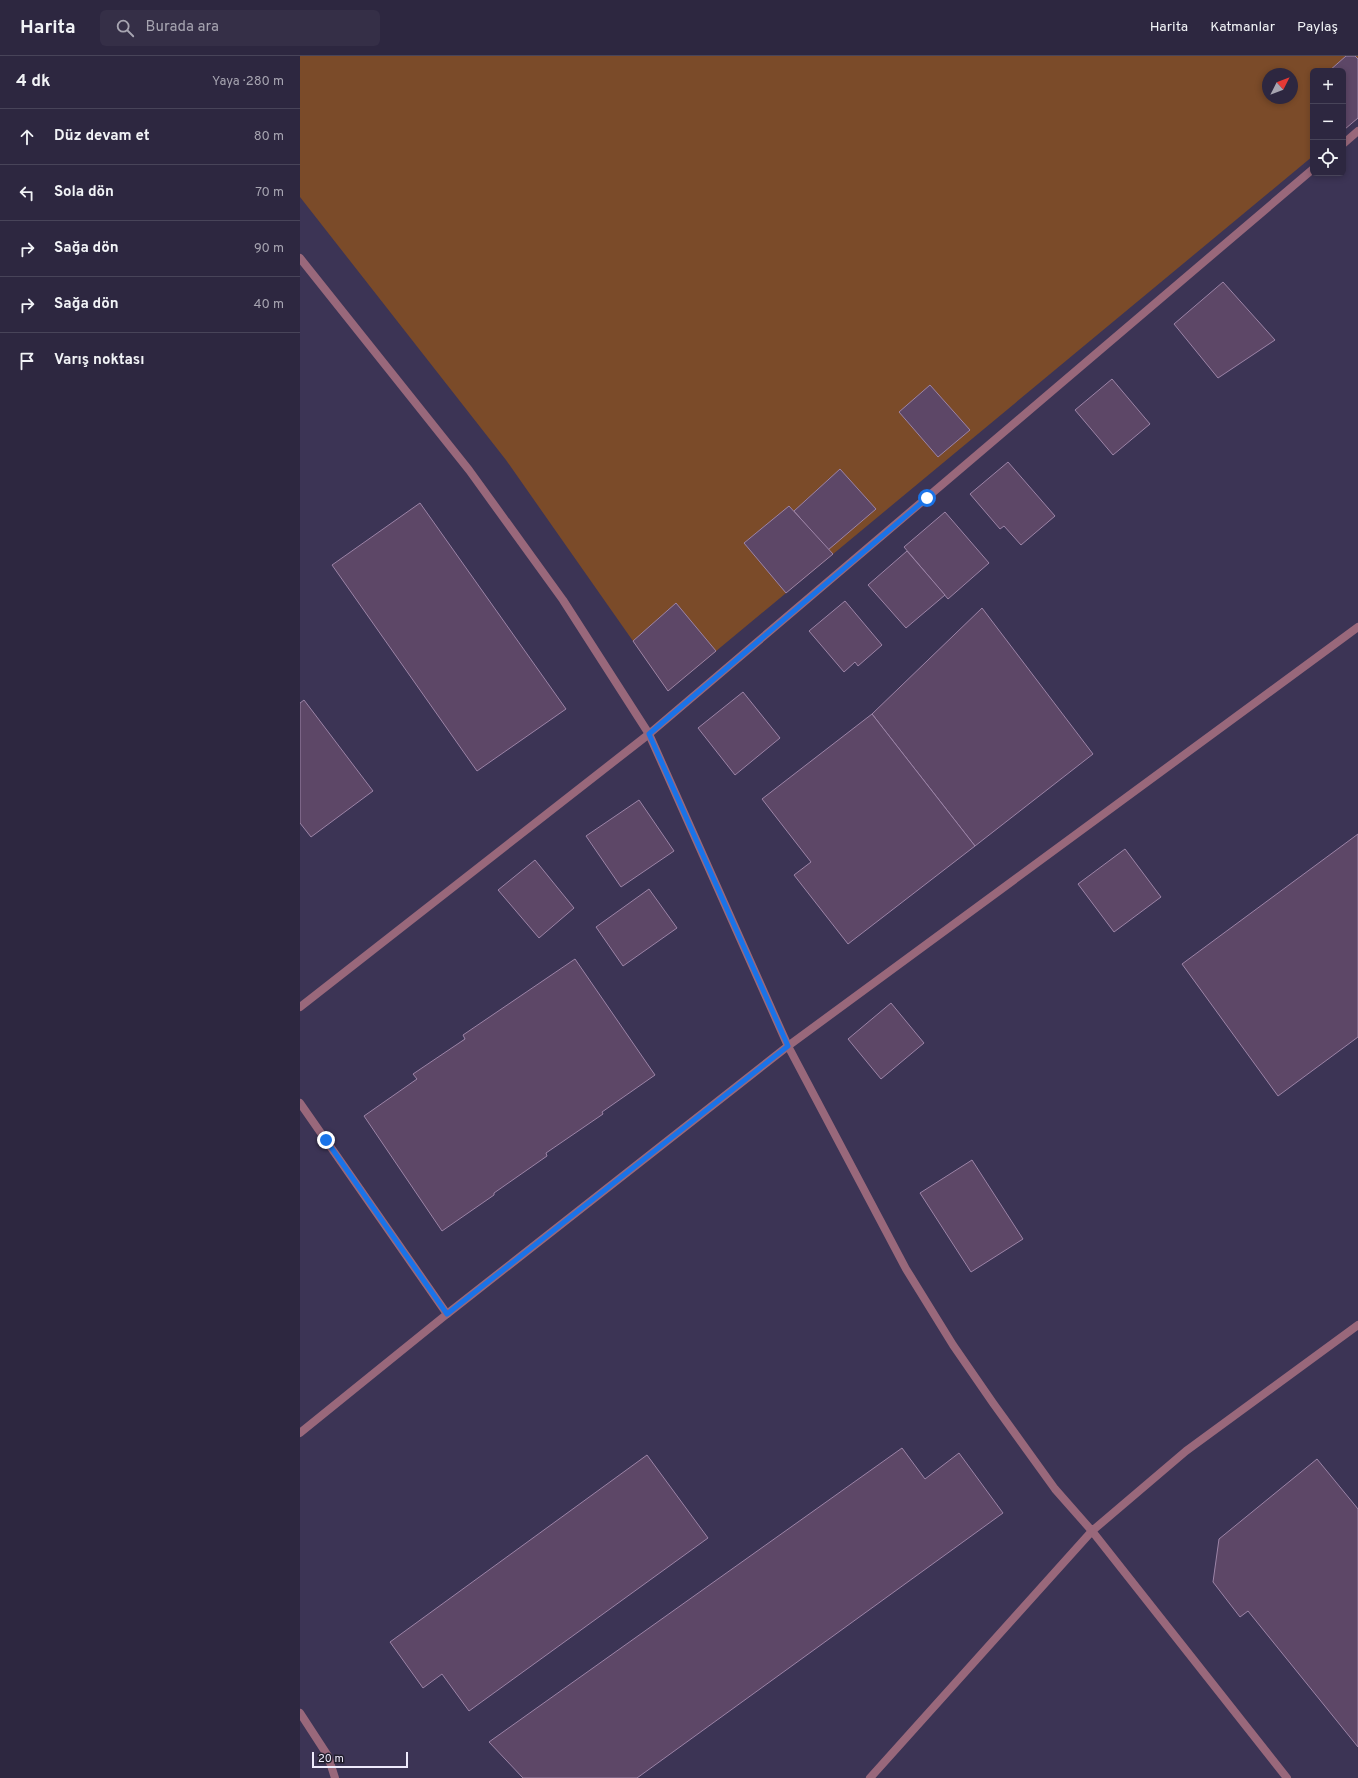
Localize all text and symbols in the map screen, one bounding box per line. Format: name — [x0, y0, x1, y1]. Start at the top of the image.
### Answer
search box — [100, 10, 380, 46]
text: Harita — [20, 16, 76, 40]
icon: search — [114, 17, 136, 39]
text: Burada ara — [146, 18, 219, 37]
text: Harita — [1150, 19, 1188, 36]
text: Katmanlar — [1210, 19, 1275, 36]
text: Paylaş — [1297, 19, 1338, 36]
north arrow — [1262, 68, 1298, 104]
map controls — [1310, 68, 1346, 176]
button: + — [1310, 68, 1346, 104]
text: 4 dk — [16, 71, 51, 93]
text: Yaya · 280 m — [212, 74, 284, 90]
button: − — [1310, 104, 1346, 140]
icon: ahead — [16, 126, 38, 148]
text: Düz devam et — [54, 127, 150, 146]
text: 80 m — [254, 129, 284, 145]
button: locate — [1310, 140, 1346, 176]
icon: left — [16, 182, 38, 204]
text: Sola dön — [54, 183, 114, 202]
text: 70 m — [255, 185, 284, 201]
icon: right — [16, 238, 38, 260]
text: Sağa dön — [54, 239, 119, 258]
text: 90 m — [254, 241, 284, 257]
icon: right — [16, 294, 38, 316]
text: Sağa dön — [54, 295, 119, 314]
text: 40 m — [254, 297, 284, 313]
icon: arrive — [16, 350, 38, 372]
text: Varış noktası — [54, 351, 145, 370]
route start — [918, 489, 936, 507]
route end — [317, 1131, 335, 1149]
scale bar — [312, 1750, 408, 1769]
text: 20 m — [318, 1752, 344, 1766]

